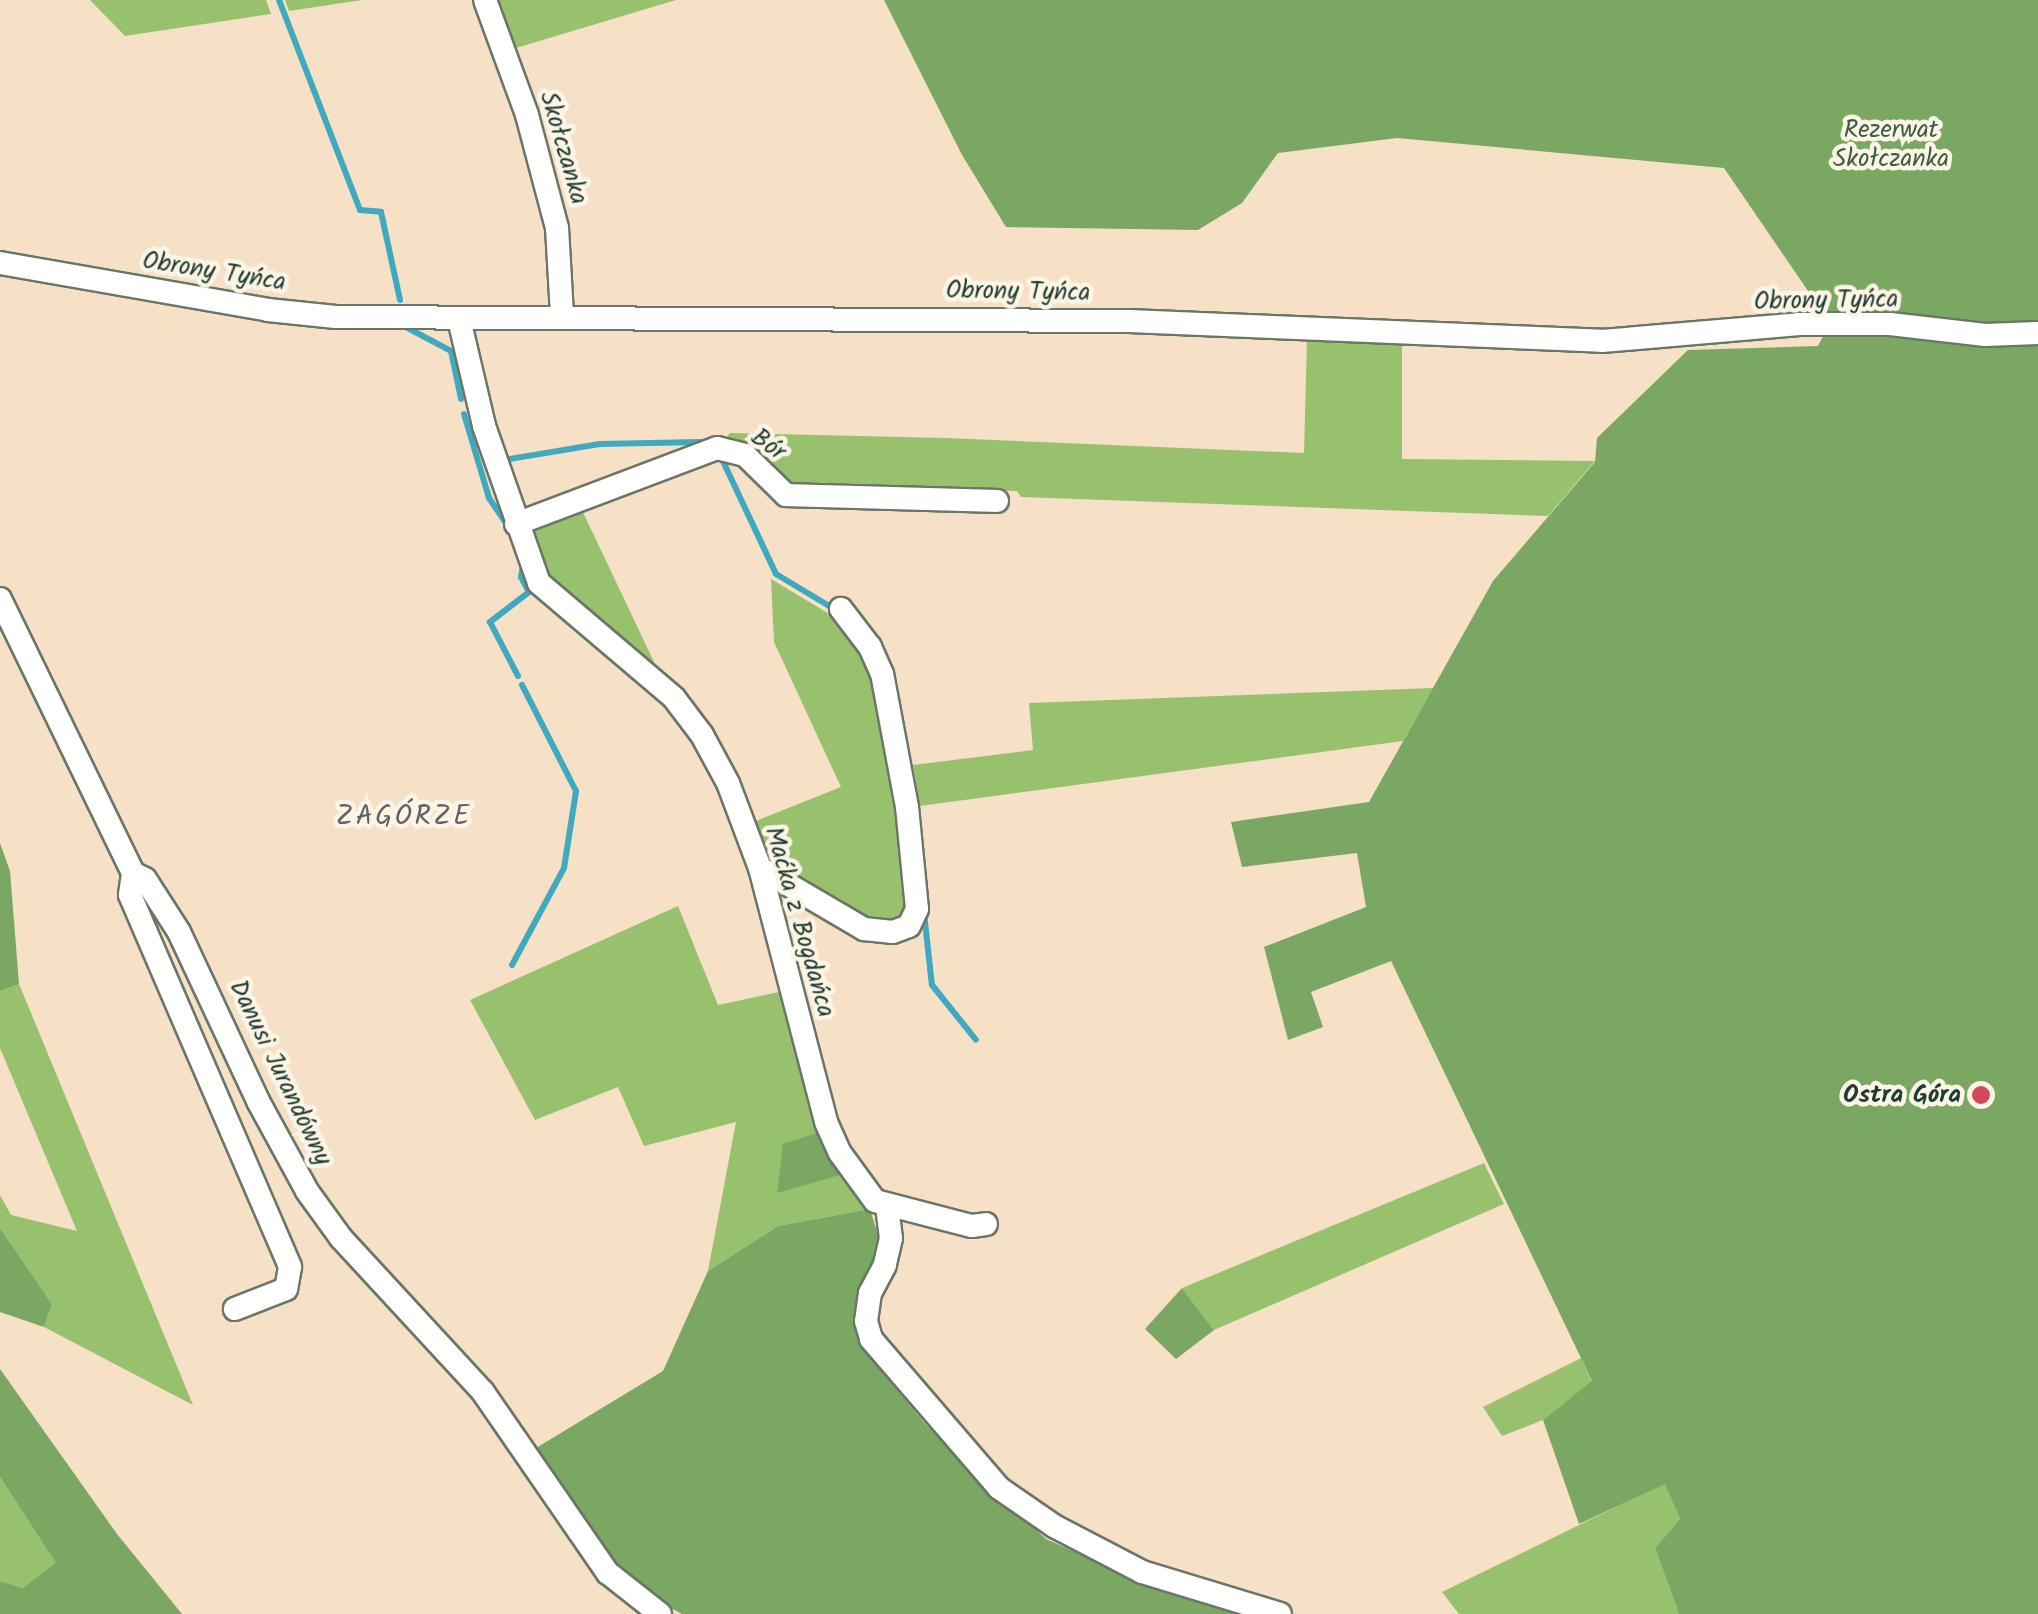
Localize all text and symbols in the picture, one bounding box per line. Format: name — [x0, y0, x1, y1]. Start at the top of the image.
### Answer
street label: Skołczanka — [533, 88, 593, 208]
park label: Rezerwat Skołczanka — [1833, 116, 1949, 175]
street label: Obrony Tyńca — [140, 246, 288, 298]
street label: Obrony Tyńca — [946, 276, 1090, 308]
street label: Obrony Tyńca — [1754, 285, 1898, 317]
street label: Bór — [745, 422, 791, 468]
district label: ZAGÓRZE — [336, 800, 472, 834]
street label: Maćka z Bogdańca — [757, 823, 841, 1021]
street label: Danusi Jurandówny — [222, 975, 338, 1171]
place label: Ostra Góra — [1843, 1080, 1961, 1110]
marker: Ostra Góra — [1970, 1084, 1992, 1106]

